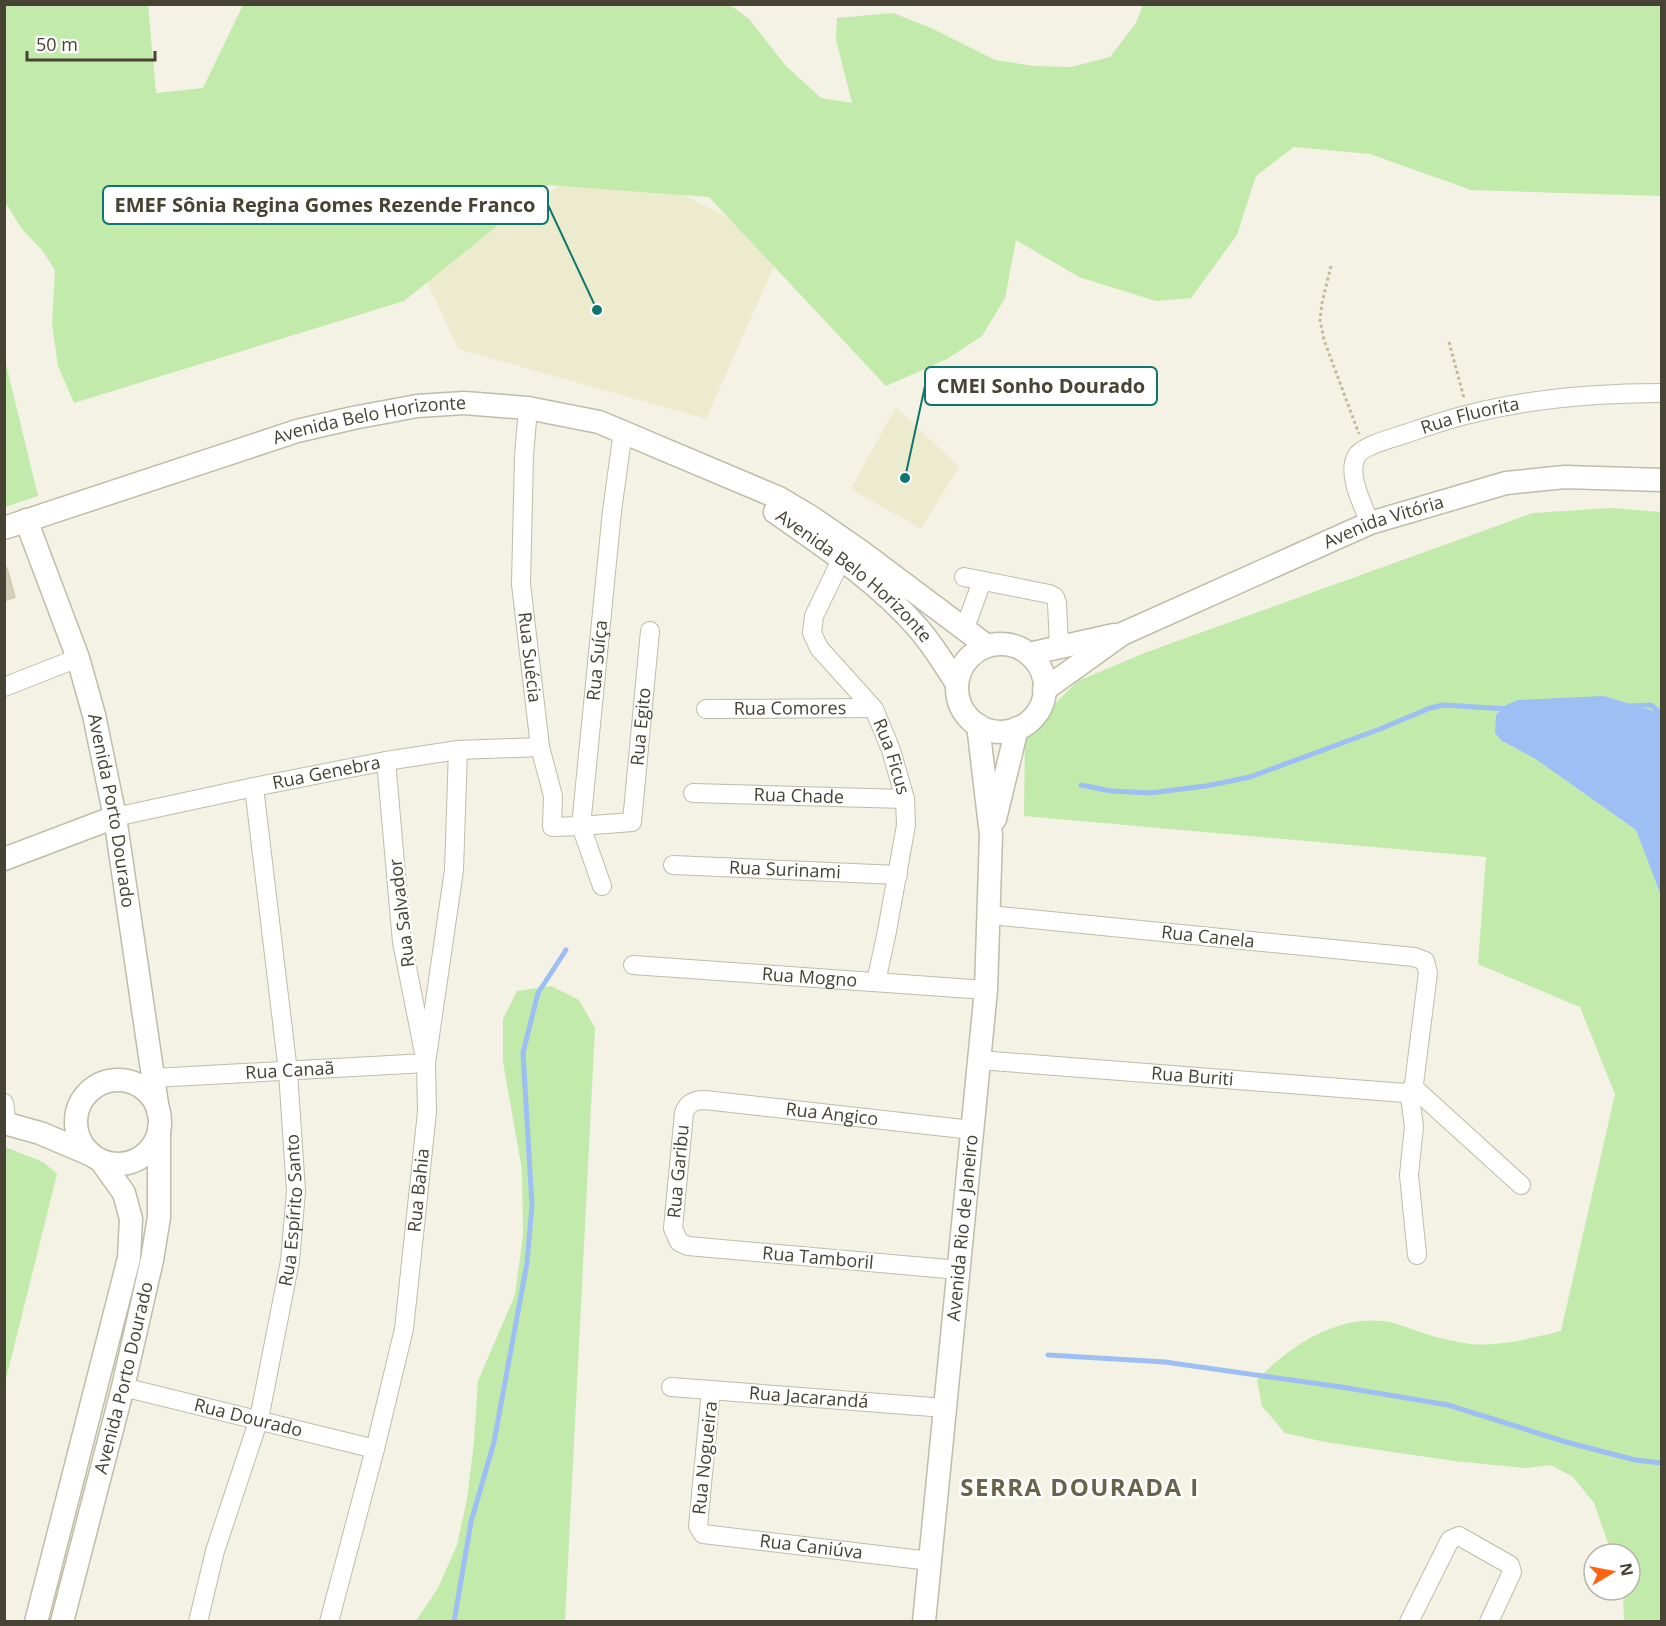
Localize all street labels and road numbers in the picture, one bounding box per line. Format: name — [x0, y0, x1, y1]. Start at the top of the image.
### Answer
street label: Avenida Belo Horizonte — [269, 390, 467, 449]
street label: Rua Fluorita — [1417, 391, 1521, 439]
street label: Avenida Vitória — [1319, 489, 1446, 553]
street label: Avenida Belo Horizonte — [772, 503, 938, 647]
street label: Rua Suécia — [513, 611, 548, 704]
street label: Rua Suíça — [580, 619, 612, 702]
street label: Rua Egito — [624, 686, 656, 767]
street label: Rua Comores — [734, 695, 846, 720]
street label: Avenida Porto Dourado — [83, 711, 141, 909]
street label: Rua Ficus — [868, 714, 916, 797]
street label: Rua Genebra — [270, 749, 382, 794]
street label: Rua Chade — [753, 782, 845, 808]
street label: Rua Surinami — [728, 854, 841, 883]
street label: Rua Salvador — [382, 857, 420, 969]
street label: Rua Canela — [1160, 919, 1256, 953]
street label: Rua Mogno — [761, 961, 858, 992]
street label: Rua Canaã — [244, 1055, 335, 1084]
street label: Rua Buriti — [1150, 1060, 1234, 1091]
street label: Rua Angico — [784, 1096, 880, 1130]
street label: Rua Garibu — [661, 1123, 694, 1219]
street label: Rua Espírito Santo — [272, 1133, 307, 1288]
street label: Avenida Rio de Janeiro — [941, 1133, 983, 1322]
street label: Rua Bahia — [401, 1147, 434, 1233]
street label: Rua Tamboril — [761, 1240, 875, 1274]
street label: Avenida Porto Dourado — [88, 1279, 158, 1476]
street label: Rua Jacarandá — [748, 1380, 869, 1413]
street label: Rua Dourado — [192, 1392, 305, 1442]
street label: Rua Nogueira — [686, 1400, 722, 1516]
street label: Rua Caniúva — [758, 1528, 864, 1564]

